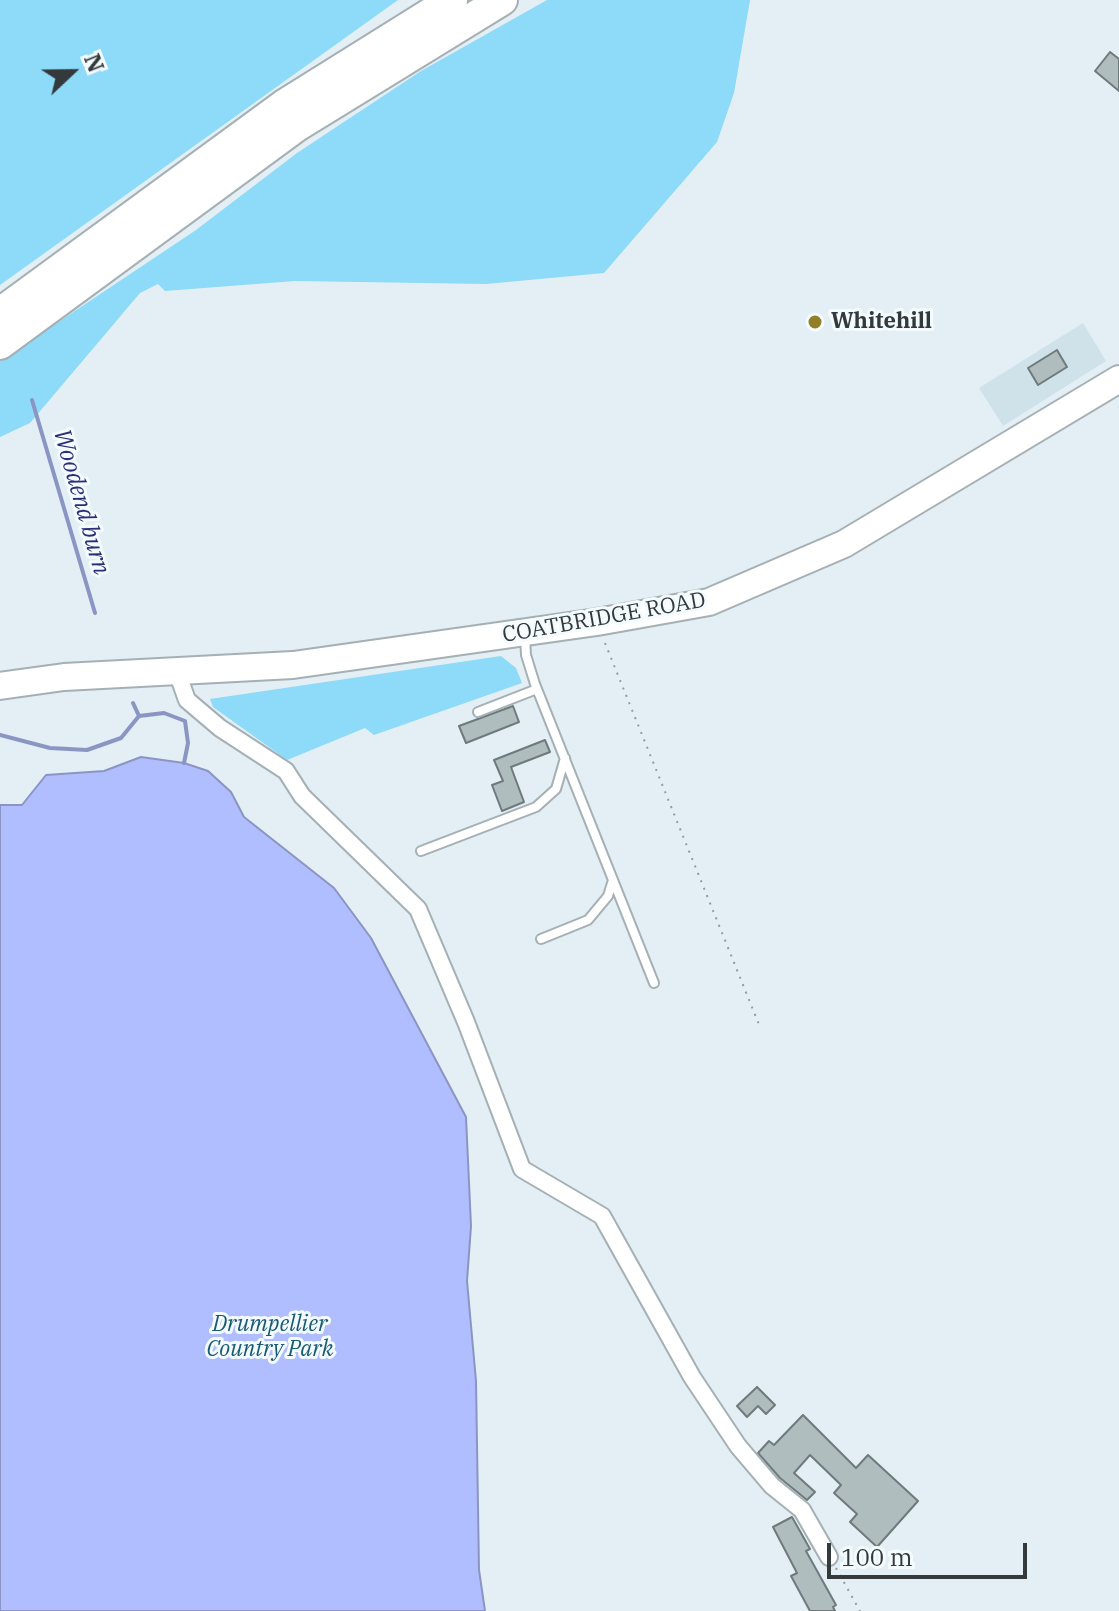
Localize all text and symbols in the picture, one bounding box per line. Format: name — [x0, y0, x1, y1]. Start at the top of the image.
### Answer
north arrow — [32, 32, 112, 112]
text: N — [78, 49, 111, 76]
place label: Whitehill — [831, 309, 932, 335]
marker: Whitehill — [806, 313, 824, 331]
water label: Woodend burn — [47, 426, 115, 578]
street label: COATBRIDGE ROAD — [500, 587, 708, 649]
park label: Drumpellier Country Park — [206, 1312, 334, 1364]
scale bar — [831, 1527, 1031, 1577]
text: 100 m — [841, 1541, 913, 1573]

